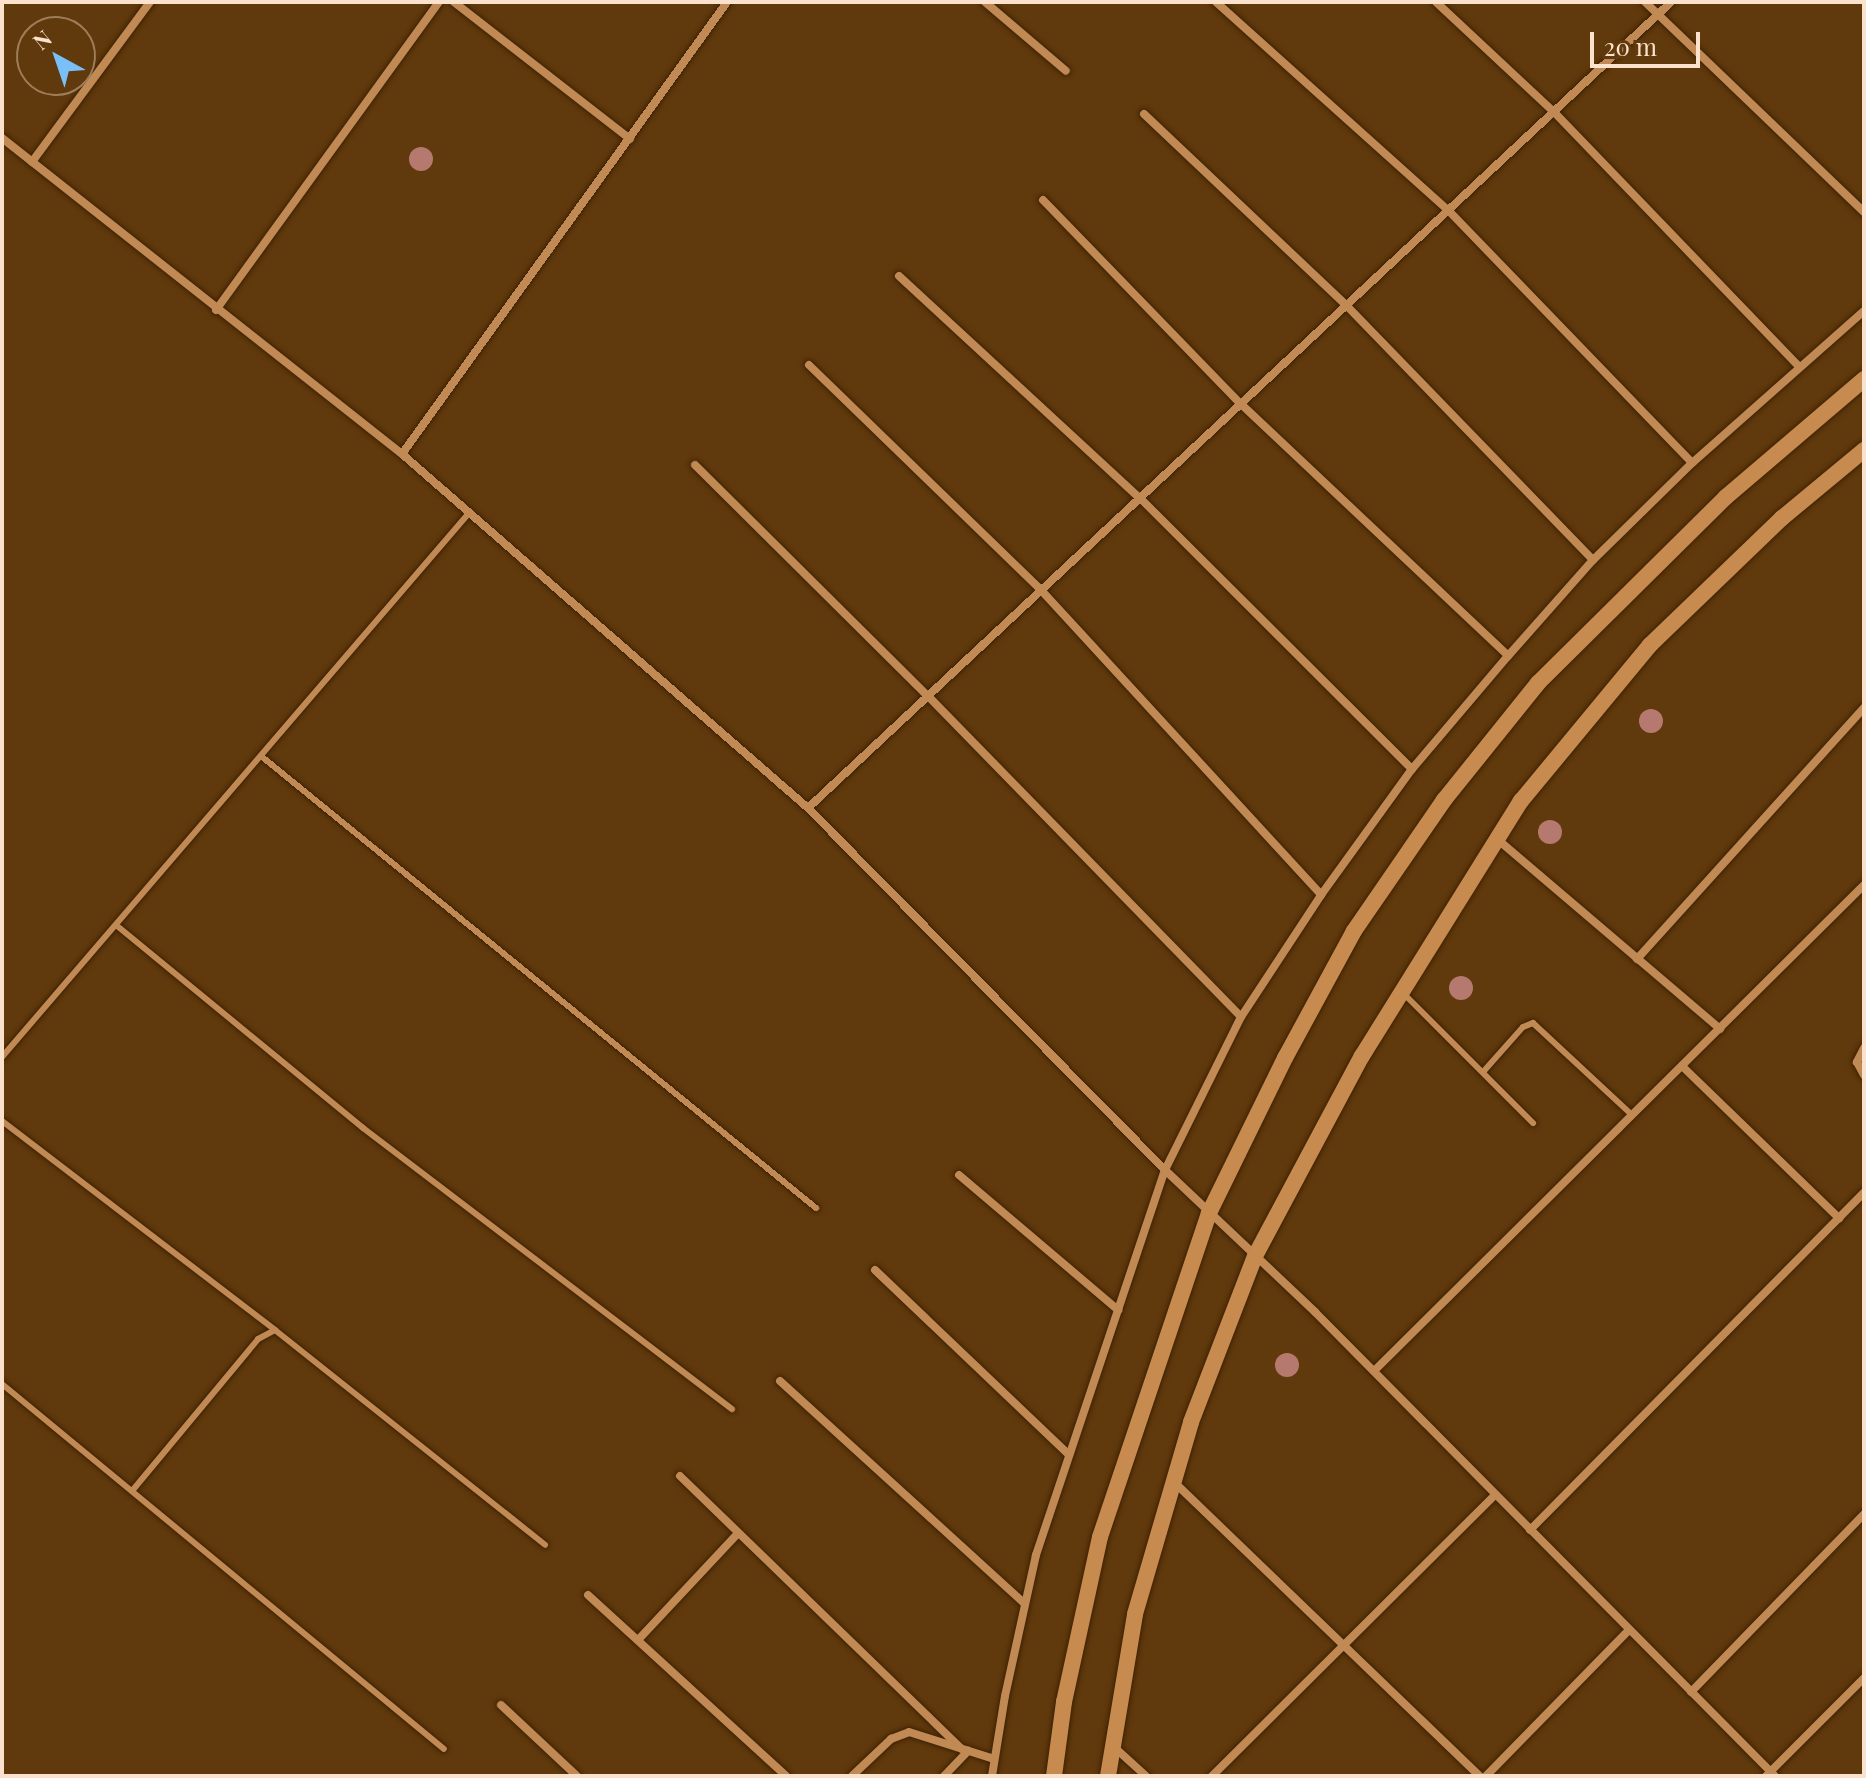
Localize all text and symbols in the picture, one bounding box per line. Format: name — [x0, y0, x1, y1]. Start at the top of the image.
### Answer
north arrow — [16, 16, 96, 96]
scale bar — [1594, 16, 1704, 66]
text: N — [26, 23, 58, 56]
text: 20 m — [1604, 30, 1657, 62]

